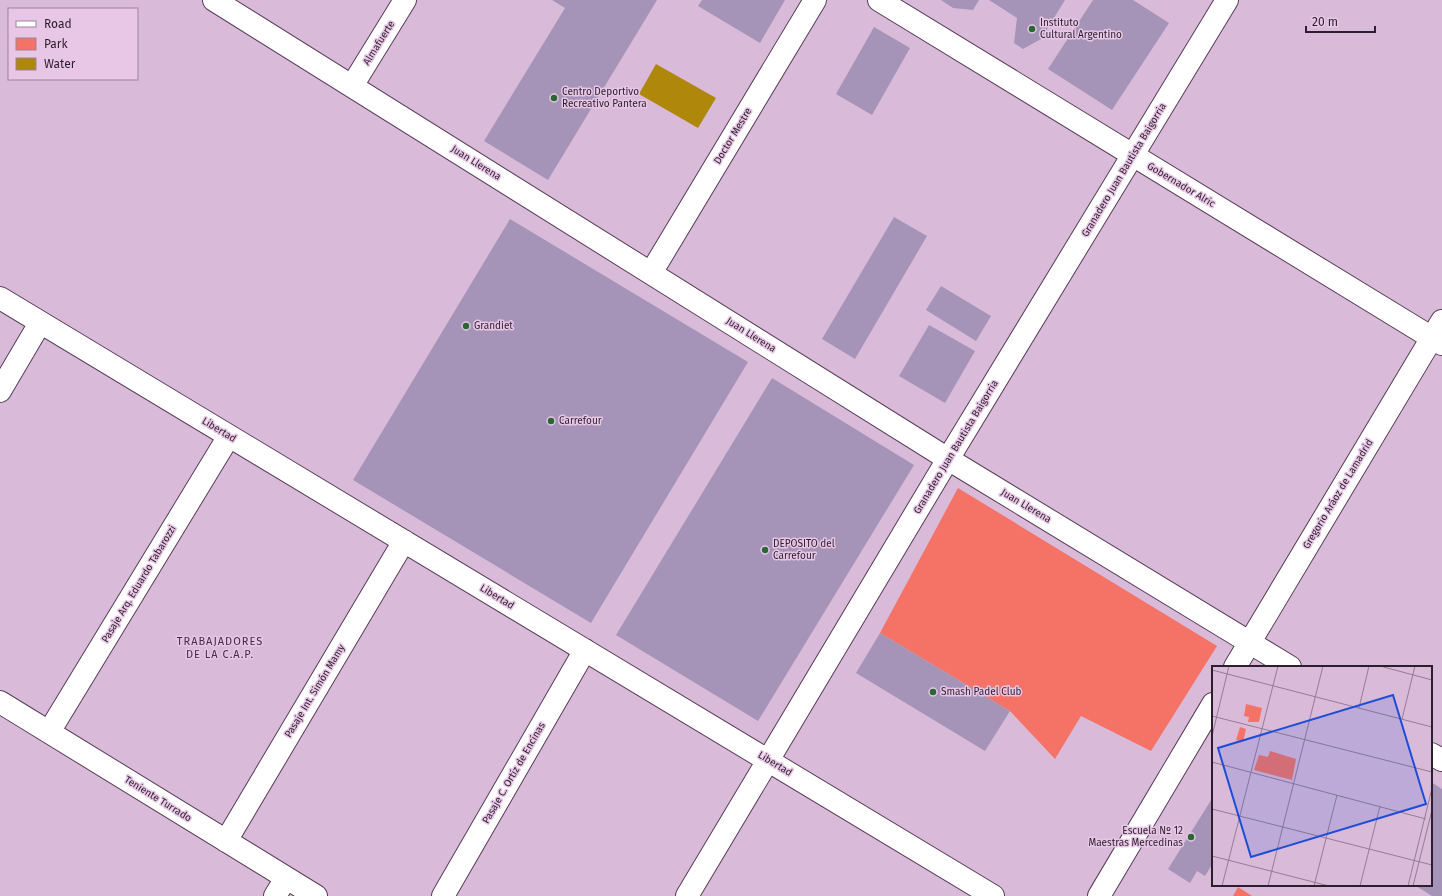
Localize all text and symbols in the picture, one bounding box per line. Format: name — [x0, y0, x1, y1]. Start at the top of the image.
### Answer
legend — [8, 8, 138, 80]
scale bar — [1306, 8, 1375, 34]
text: 20 m — [1312, 15, 1338, 29]
text: Road — [44, 17, 72, 31]
place label: Instituto Cultural Argentino — [1040, 17, 1122, 41]
street label: Almafuerte — [361, 19, 397, 67]
marker: Instituto Cultural Argentino — [1027, 24, 1037, 34]
text: Park — [44, 37, 68, 51]
text: Water — [44, 57, 76, 71]
place label: Centro Deportivo Recreativo Pantera — [562, 86, 647, 110]
marker: Centro Deportivo Recreativo Pantera — [549, 93, 559, 103]
street label: Granadero Juan Bautista Baigorria — [1079, 101, 1169, 239]
street label: Doctor Mestre — [712, 106, 754, 166]
street label: Juan Llerena — [449, 143, 503, 183]
street label: Gobernador Alric — [1145, 160, 1217, 210]
street label: Juan Llerena — [724, 315, 778, 355]
place label: Grandiet — [474, 320, 513, 332]
marker: Grandiet — [461, 321, 471, 331]
street label: Granadero Juan Bautista Baigorria — [911, 378, 1001, 516]
street label: Libertad — [200, 415, 238, 445]
place label: Carrefour — [559, 415, 602, 427]
marker: Carrefour — [546, 416, 556, 426]
street label: Gregorio Aráoz de Lamadrid — [1300, 437, 1376, 551]
street label: Juan Llerena — [999, 486, 1053, 526]
street label: Pasaje Arq. Eduardo Tabarozzi — [99, 523, 179, 645]
place label: DEPOSITO del Carrefour — [773, 538, 835, 562]
marker: DEPOSITO del Carrefour — [760, 545, 770, 555]
street label: Libertad — [478, 582, 516, 612]
district label: TRABAJADORES DE LA C.A.P. — [177, 635, 263, 661]
street label: Pasaje Int. Simón Mamy — [282, 642, 348, 740]
inset map — [1212, 666, 1432, 886]
place label: Smash Padel Club — [941, 686, 1021, 698]
marker: Smash Padel Club — [928, 687, 938, 697]
street label: Pasaje C. Ortíz de Encínas — [479, 719, 548, 826]
street label: Libertad — [756, 749, 794, 779]
street label: Teniente Turrado — [122, 774, 194, 825]
place label: Escuela Nº 12 Maestras Mercedinas — [1088, 825, 1183, 849]
marker: Escuela Nº 12 Maestras Mercedinas — [1186, 832, 1196, 842]

